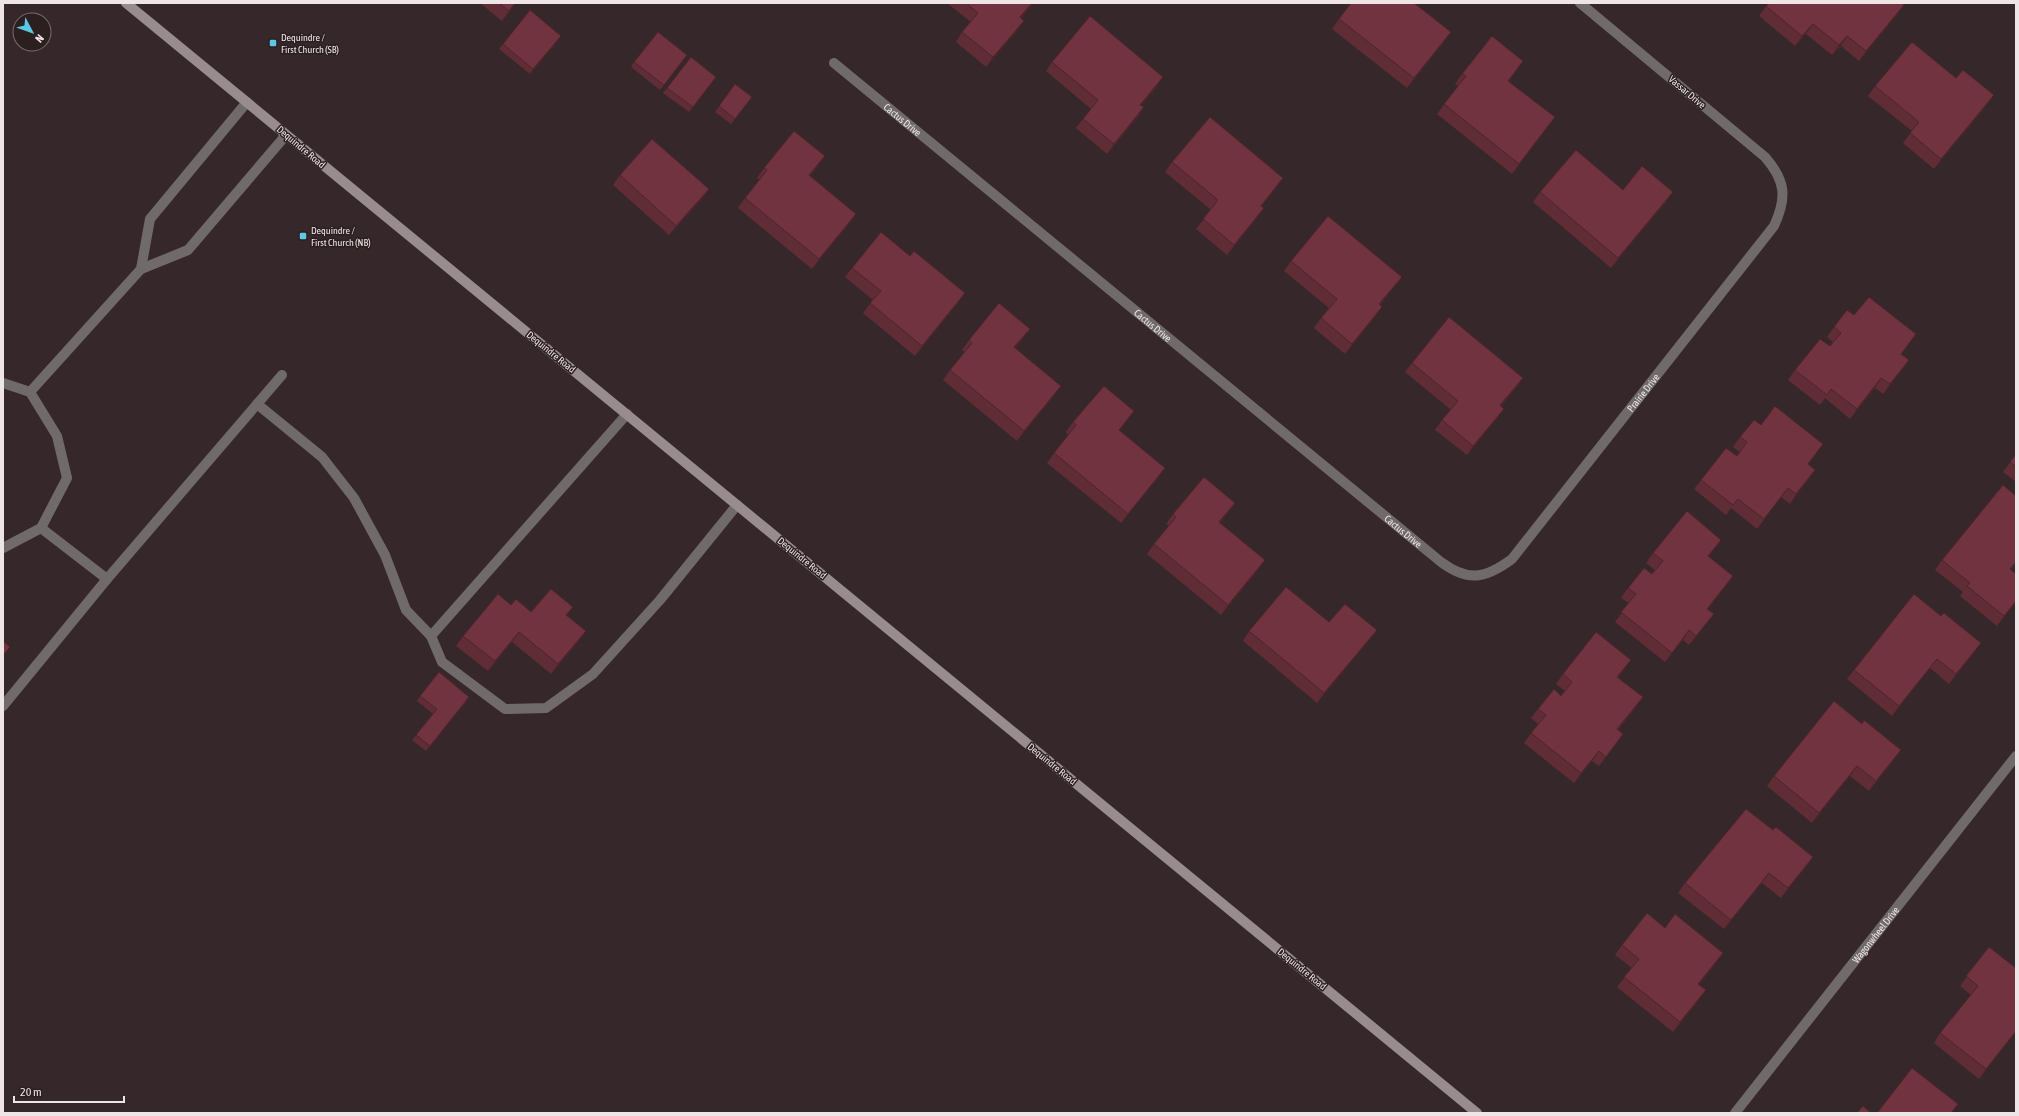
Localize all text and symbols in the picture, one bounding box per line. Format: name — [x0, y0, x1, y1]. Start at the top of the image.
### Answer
north arrow — [12, 12, 52, 52]
text: N — [33, 32, 46, 45]
place label: Dequindre / First Church (SB) — [281, 32, 339, 55]
marker: Dequindre / First Church (SB) — [268, 38, 278, 48]
street label: Vassar Drive — [1666, 73, 1708, 111]
street label: Cactus Drive — [882, 101, 924, 138]
street label: Dequindre Road — [275, 124, 328, 171]
place label: Dequindre / First Church (NB) — [311, 225, 371, 248]
marker: Dequindre / First Church (NB) — [298, 231, 308, 241]
street label: Cactus Drive — [1132, 307, 1174, 344]
street label: Dequindre Road — [524, 329, 578, 375]
street label: Prairie Drive — [1625, 371, 1662, 414]
street label: Cactus Drive — [1382, 513, 1425, 550]
street label: Dequindre Road — [775, 535, 829, 581]
street label: Dequindre Road — [1025, 741, 1079, 787]
street label: Wagonwheel Drive — [1850, 904, 1901, 965]
street label: Dequindre Road — [1275, 946, 1329, 992]
scale bar — [14, 1078, 124, 1104]
text: 20 m — [20, 1085, 42, 1099]

